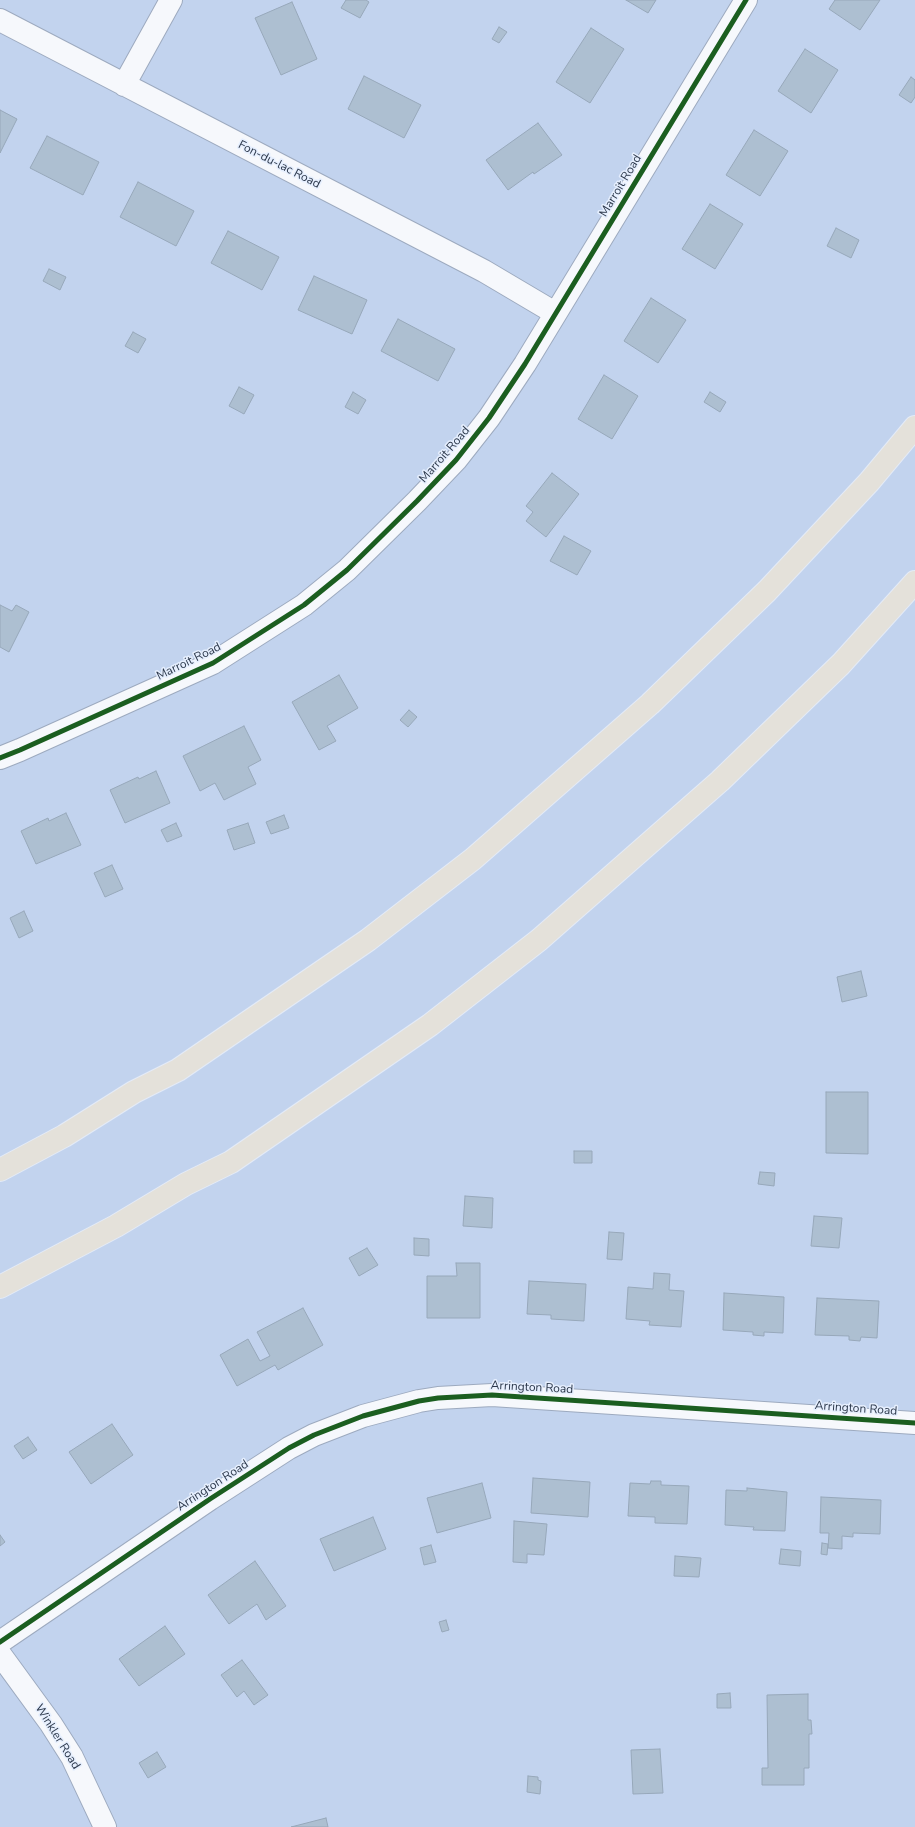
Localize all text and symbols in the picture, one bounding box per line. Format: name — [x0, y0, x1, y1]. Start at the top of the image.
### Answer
street label: Fon-du-lac Road — [235, 138, 323, 192]
street label: Marroit Road — [597, 152, 645, 220]
street label: Marroit Road — [417, 424, 473, 486]
street label: Marroit Road — [154, 640, 224, 684]
street label: Arrington Road — [490, 1379, 574, 1397]
street label: Arrington Road — [814, 1399, 898, 1419]
street label: Arrington Road — [174, 1457, 252, 1515]
street label: Winkler Road — [31, 1702, 83, 1772]

